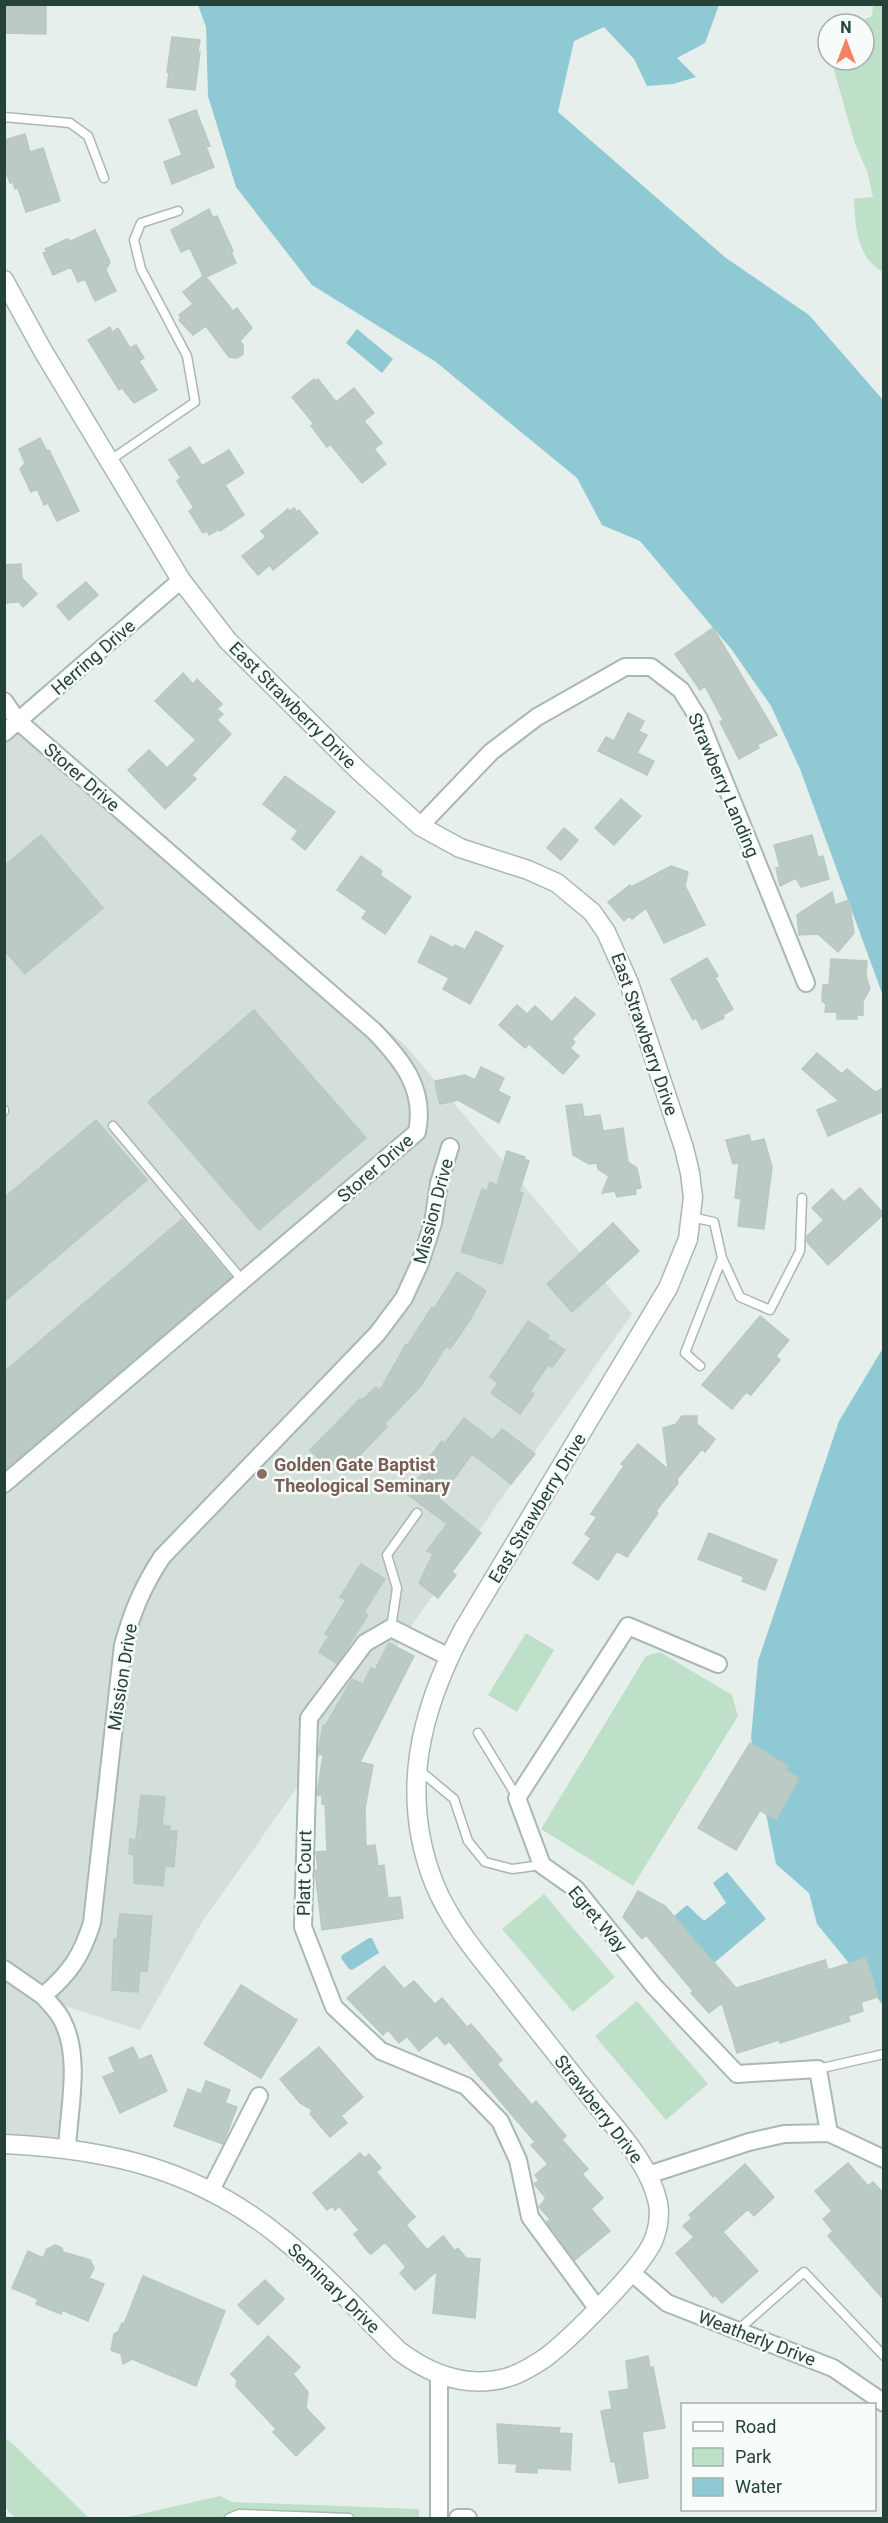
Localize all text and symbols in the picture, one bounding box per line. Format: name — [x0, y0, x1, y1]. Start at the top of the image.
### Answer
north arrow — [816, 12, 876, 72]
text: N — [840, 18, 852, 37]
street label: Herring Drive — [47, 615, 139, 699]
street label: East Strawberry Drive — [225, 637, 361, 773]
street label: Strawberry Landing — [684, 710, 764, 860]
street label: Storer Drive — [40, 739, 124, 815]
street label: East Strawberry Drive — [607, 950, 683, 1118]
street label: Storer Drive — [333, 1130, 417, 1206]
street label: Mission Drive — [409, 1156, 457, 1266]
street label: East Strawberry Drive — [484, 1429, 590, 1587]
place label: Golden Gate Baptist Theological Seminary — [274, 1454, 451, 1496]
marker: Golden Gate Baptist Theological Seminary — [255, 1467, 269, 1481]
street label: Mission Drive — [103, 1622, 141, 1732]
street label: Platt Court — [293, 1830, 315, 1916]
street label: Egret Way — [564, 1882, 632, 1957]
street label: Strawberry Drive — [550, 2051, 648, 2167]
street label: Seminary Drive — [284, 2239, 384, 2337]
street label: Weatherly Drive — [695, 2306, 819, 2370]
legend — [681, 2403, 876, 2511]
text: Road — [735, 2416, 776, 2437]
text: Park — [735, 2446, 772, 2467]
text: Water — [735, 2476, 782, 2497]

